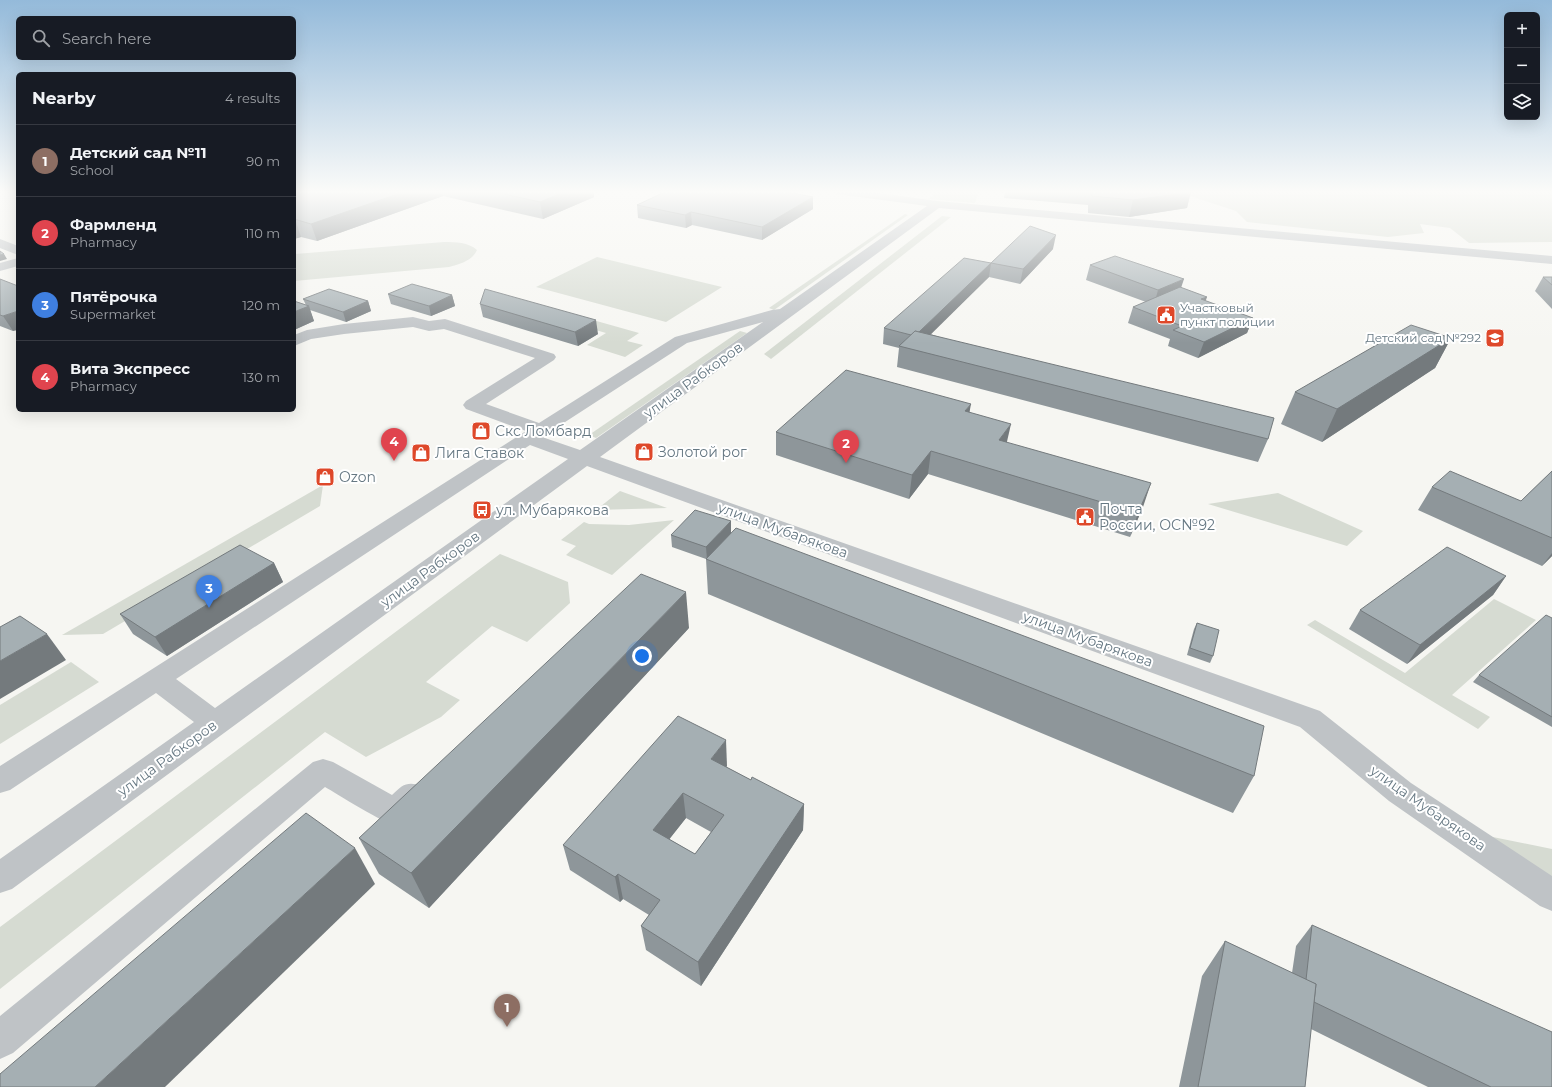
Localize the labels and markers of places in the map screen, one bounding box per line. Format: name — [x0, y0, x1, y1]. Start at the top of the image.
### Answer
place label: Участковый пункт полиции — [1180, 300, 1275, 329]
public building icon: Участковый пункт полиции — [1155, 304, 1177, 326]
school or university icon: Детский сад №292 — [1484, 327, 1506, 349]
place label: Детский сад №292 — [1365, 330, 1481, 345]
shop icon: Скс Ломбард — [470, 420, 492, 442]
place label: Скс Ломбард — [495, 422, 591, 440]
pin: 4 — [381, 428, 407, 461]
pin: 2 — [833, 430, 859, 463]
shop icon: Золотой рог — [633, 441, 655, 463]
shop icon: Лига Ставок — [410, 442, 432, 464]
place label: Золотой рог — [658, 443, 747, 461]
place label: Лига Ставок — [435, 444, 524, 462]
shop icon: Ozon — [314, 466, 336, 488]
place label: Ozon — [339, 468, 376, 486]
bus stop icon: ул. Мубарякова — [471, 499, 493, 521]
place label: Почта России, ОС№92 — [1099, 500, 1215, 534]
place label: ул. Мубарякова — [495, 501, 609, 519]
public building icon: Почта России, ОС№92 — [1074, 506, 1096, 528]
pin: 3 — [196, 575, 222, 608]
pin: 1 — [494, 994, 520, 1027]

